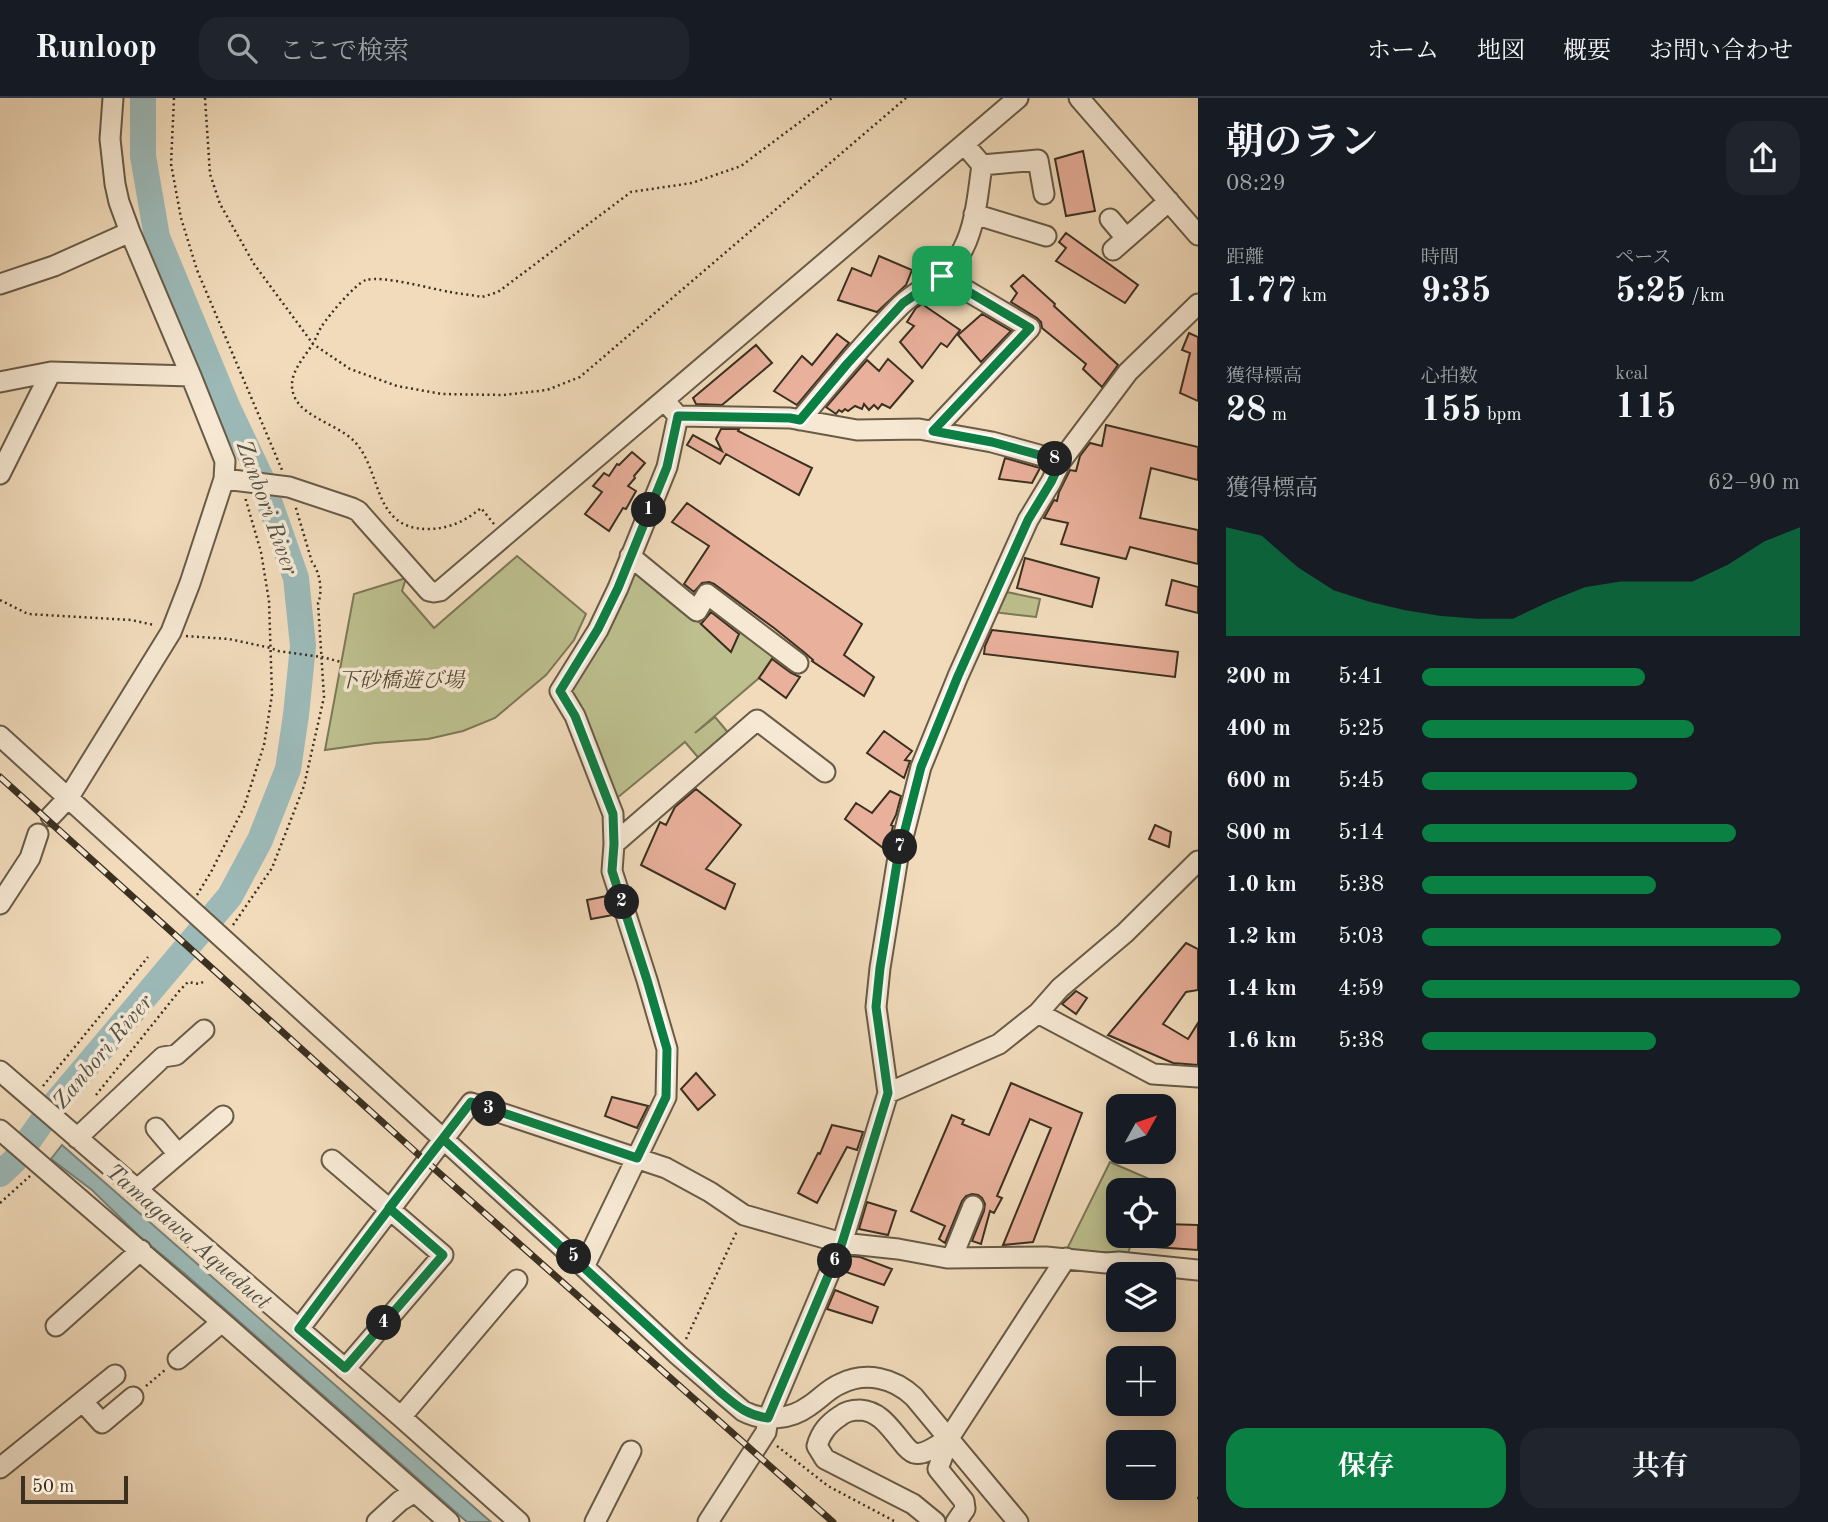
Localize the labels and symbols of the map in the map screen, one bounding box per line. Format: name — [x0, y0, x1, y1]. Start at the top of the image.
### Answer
pin — [912, 246, 972, 306]
water label: Zanbori River — [232, 437, 302, 579]
pin: 8 — [1038, 442, 1072, 476]
pin: 1 — [632, 492, 666, 528]
park label: 下砂橋遊び場 — [338, 669, 466, 692]
pin: 7 — [883, 830, 918, 864]
pin: 2 — [604, 884, 640, 920]
water label: Zanbori River — [49, 990, 158, 1113]
pin: 3 — [472, 1091, 506, 1126]
north arrow — [1106, 1094, 1176, 1164]
water label: Tamagawa Aqueduct — [101, 1160, 275, 1316]
pin: 5 — [556, 1240, 592, 1274]
pin: 6 — [818, 1244, 852, 1278]
pin: 4 — [366, 1306, 402, 1340]
scale bar — [21, 1473, 128, 1505]

